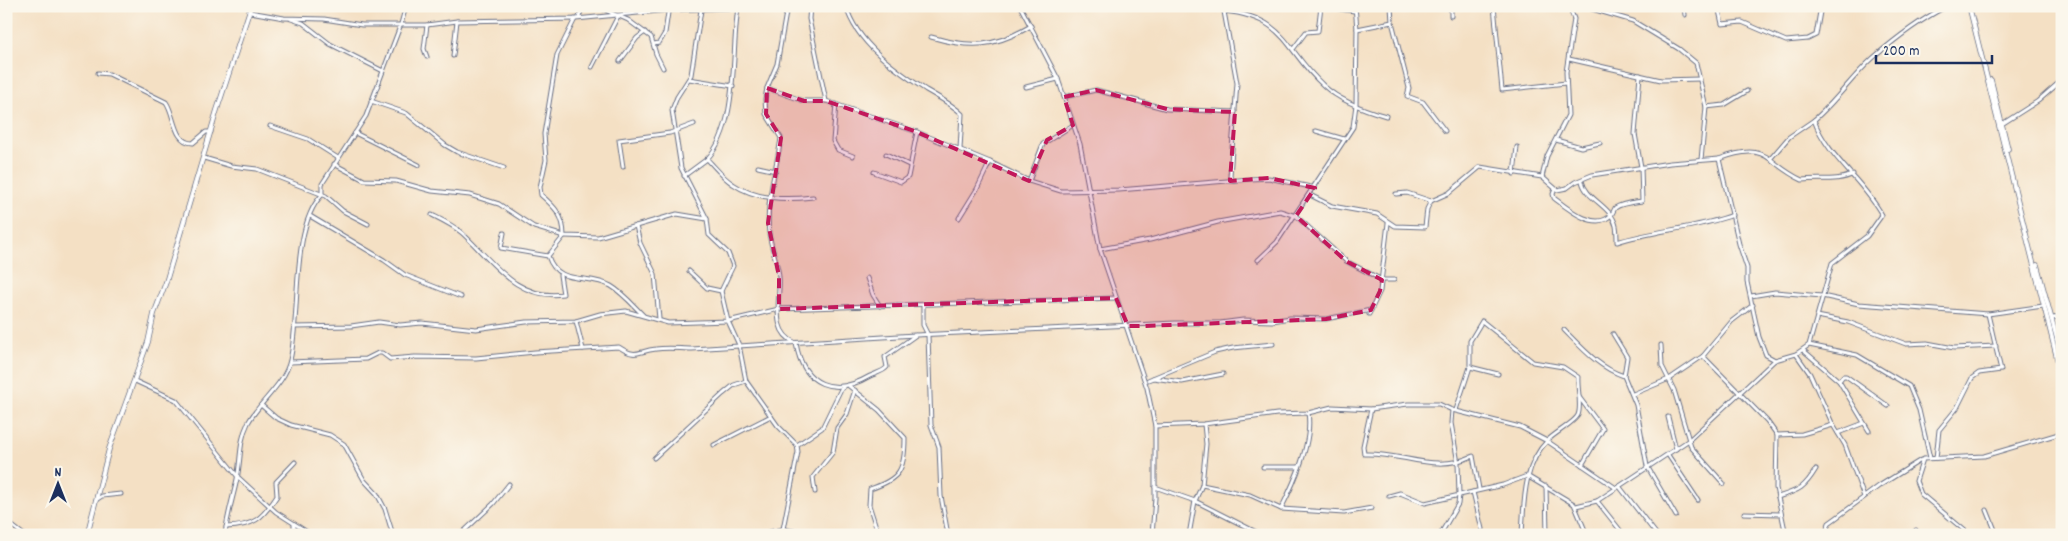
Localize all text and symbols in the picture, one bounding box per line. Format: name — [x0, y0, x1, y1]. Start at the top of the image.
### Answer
scale bar — [1876, 32, 1992, 64]
text: 200 m — [1883, 41, 1920, 63]
north arrow — [32, 458, 82, 508]
text: N — [55, 463, 62, 483]

